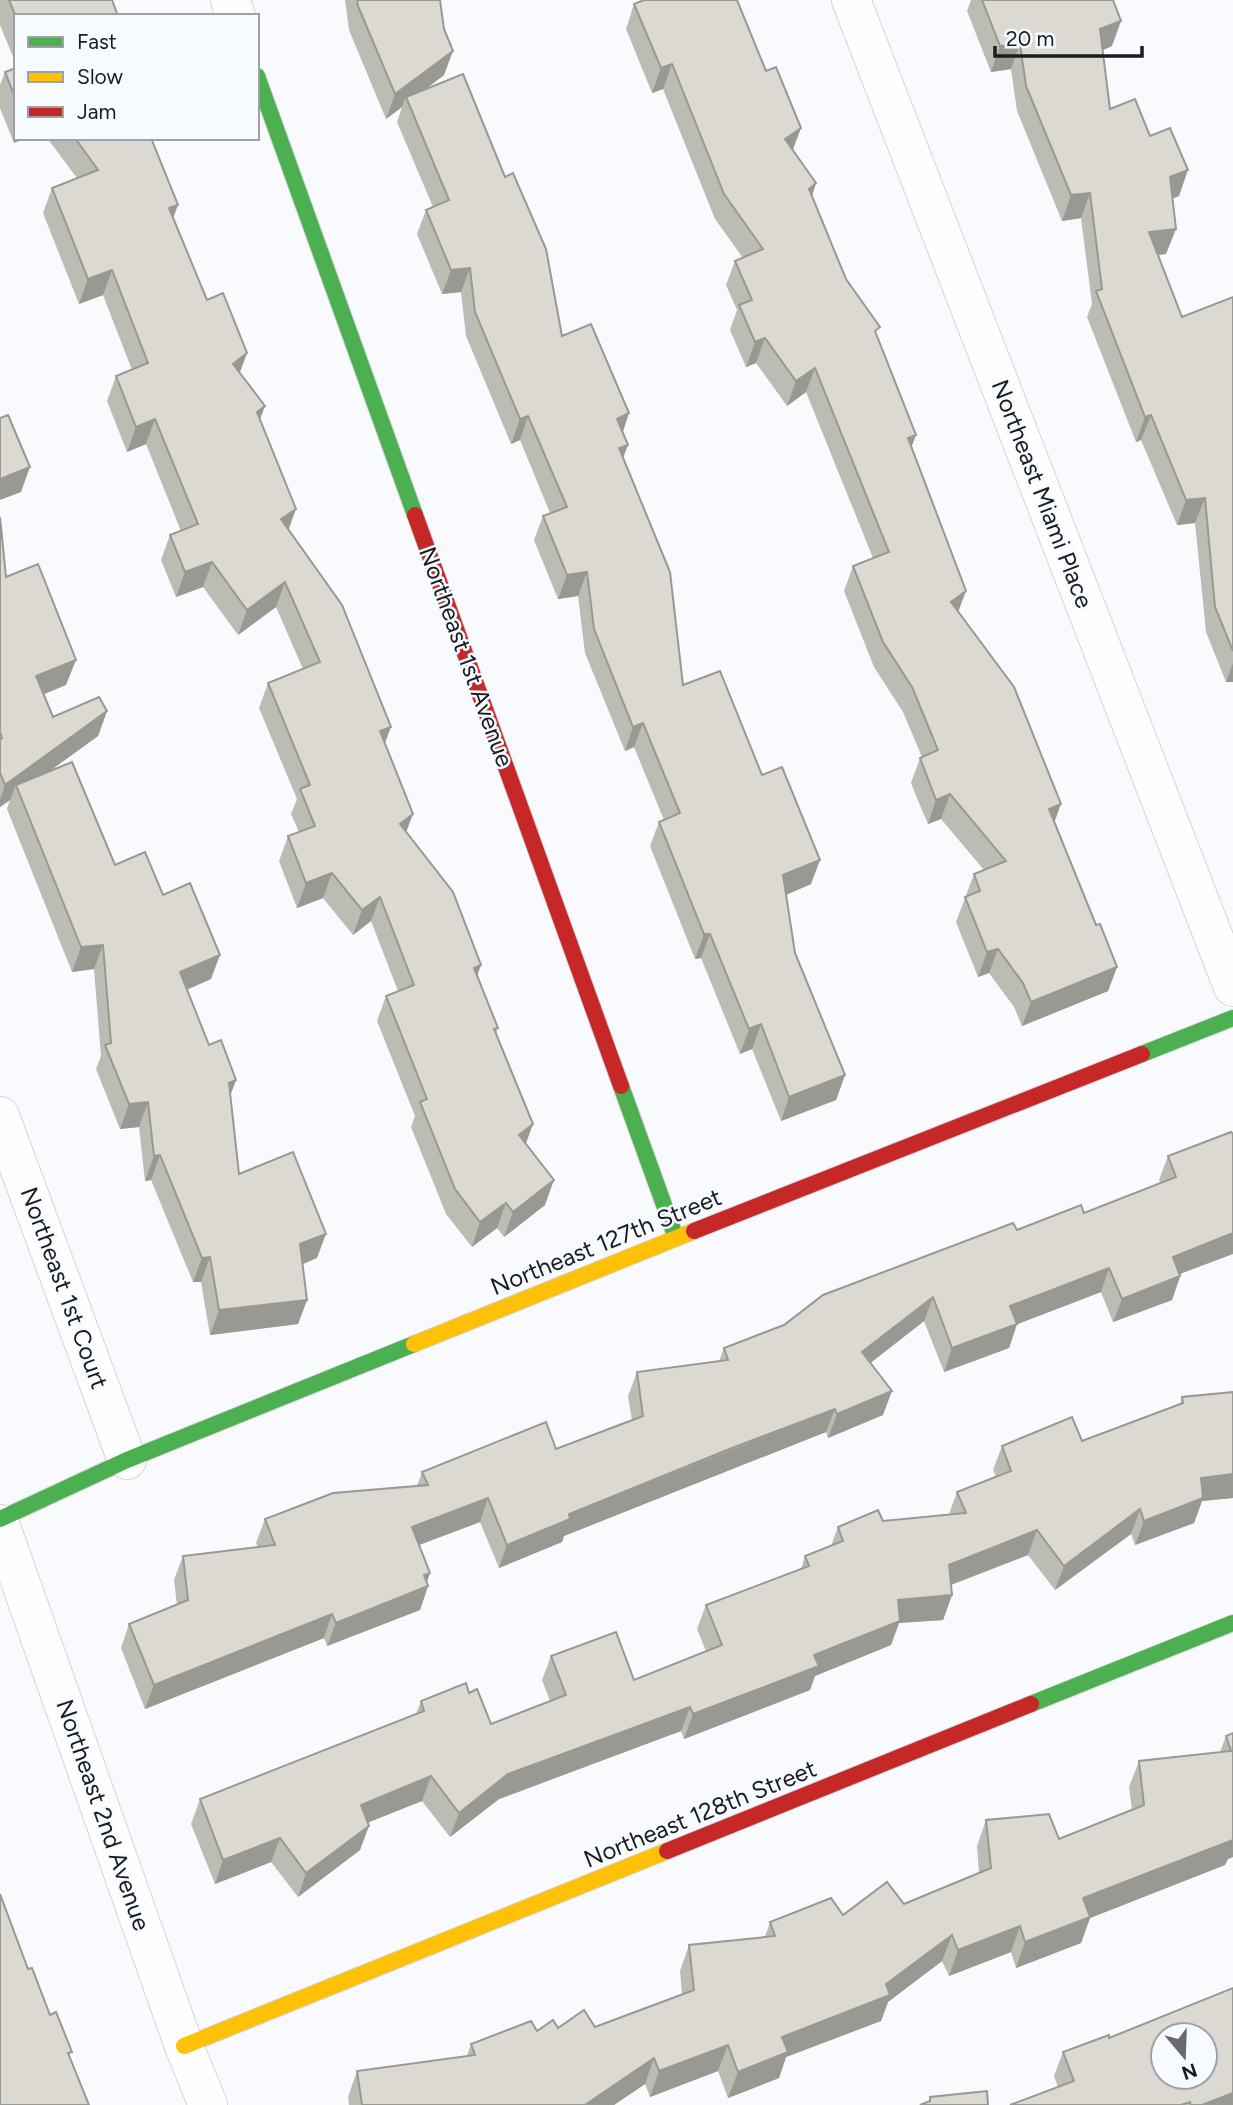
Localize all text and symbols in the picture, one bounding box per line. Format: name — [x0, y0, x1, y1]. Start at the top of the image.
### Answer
legend — [14, 14, 259, 140]
scale bar — [995, 14, 1142, 58]
text: 20 m — [1006, 26, 1054, 51]
text: Fast — [77, 29, 117, 54]
text: Slow — [77, 64, 123, 89]
text: Jam — [77, 99, 116, 124]
street label: Northeast Miami Place — [986, 376, 1099, 612]
street label: Northeast 1st Avenue — [413, 543, 520, 771]
street label: Northeast 127th Street — [486, 1182, 725, 1301]
street label: Northeast 1st Court — [15, 1183, 114, 1393]
street label: Northeast 2nd Avenue — [50, 1695, 157, 1934]
street label: Northeast 128th Street — [579, 1754, 820, 1873]
north arrow — [1149, 2021, 1219, 2091]
text: N — [1179, 2058, 1200, 2085]

